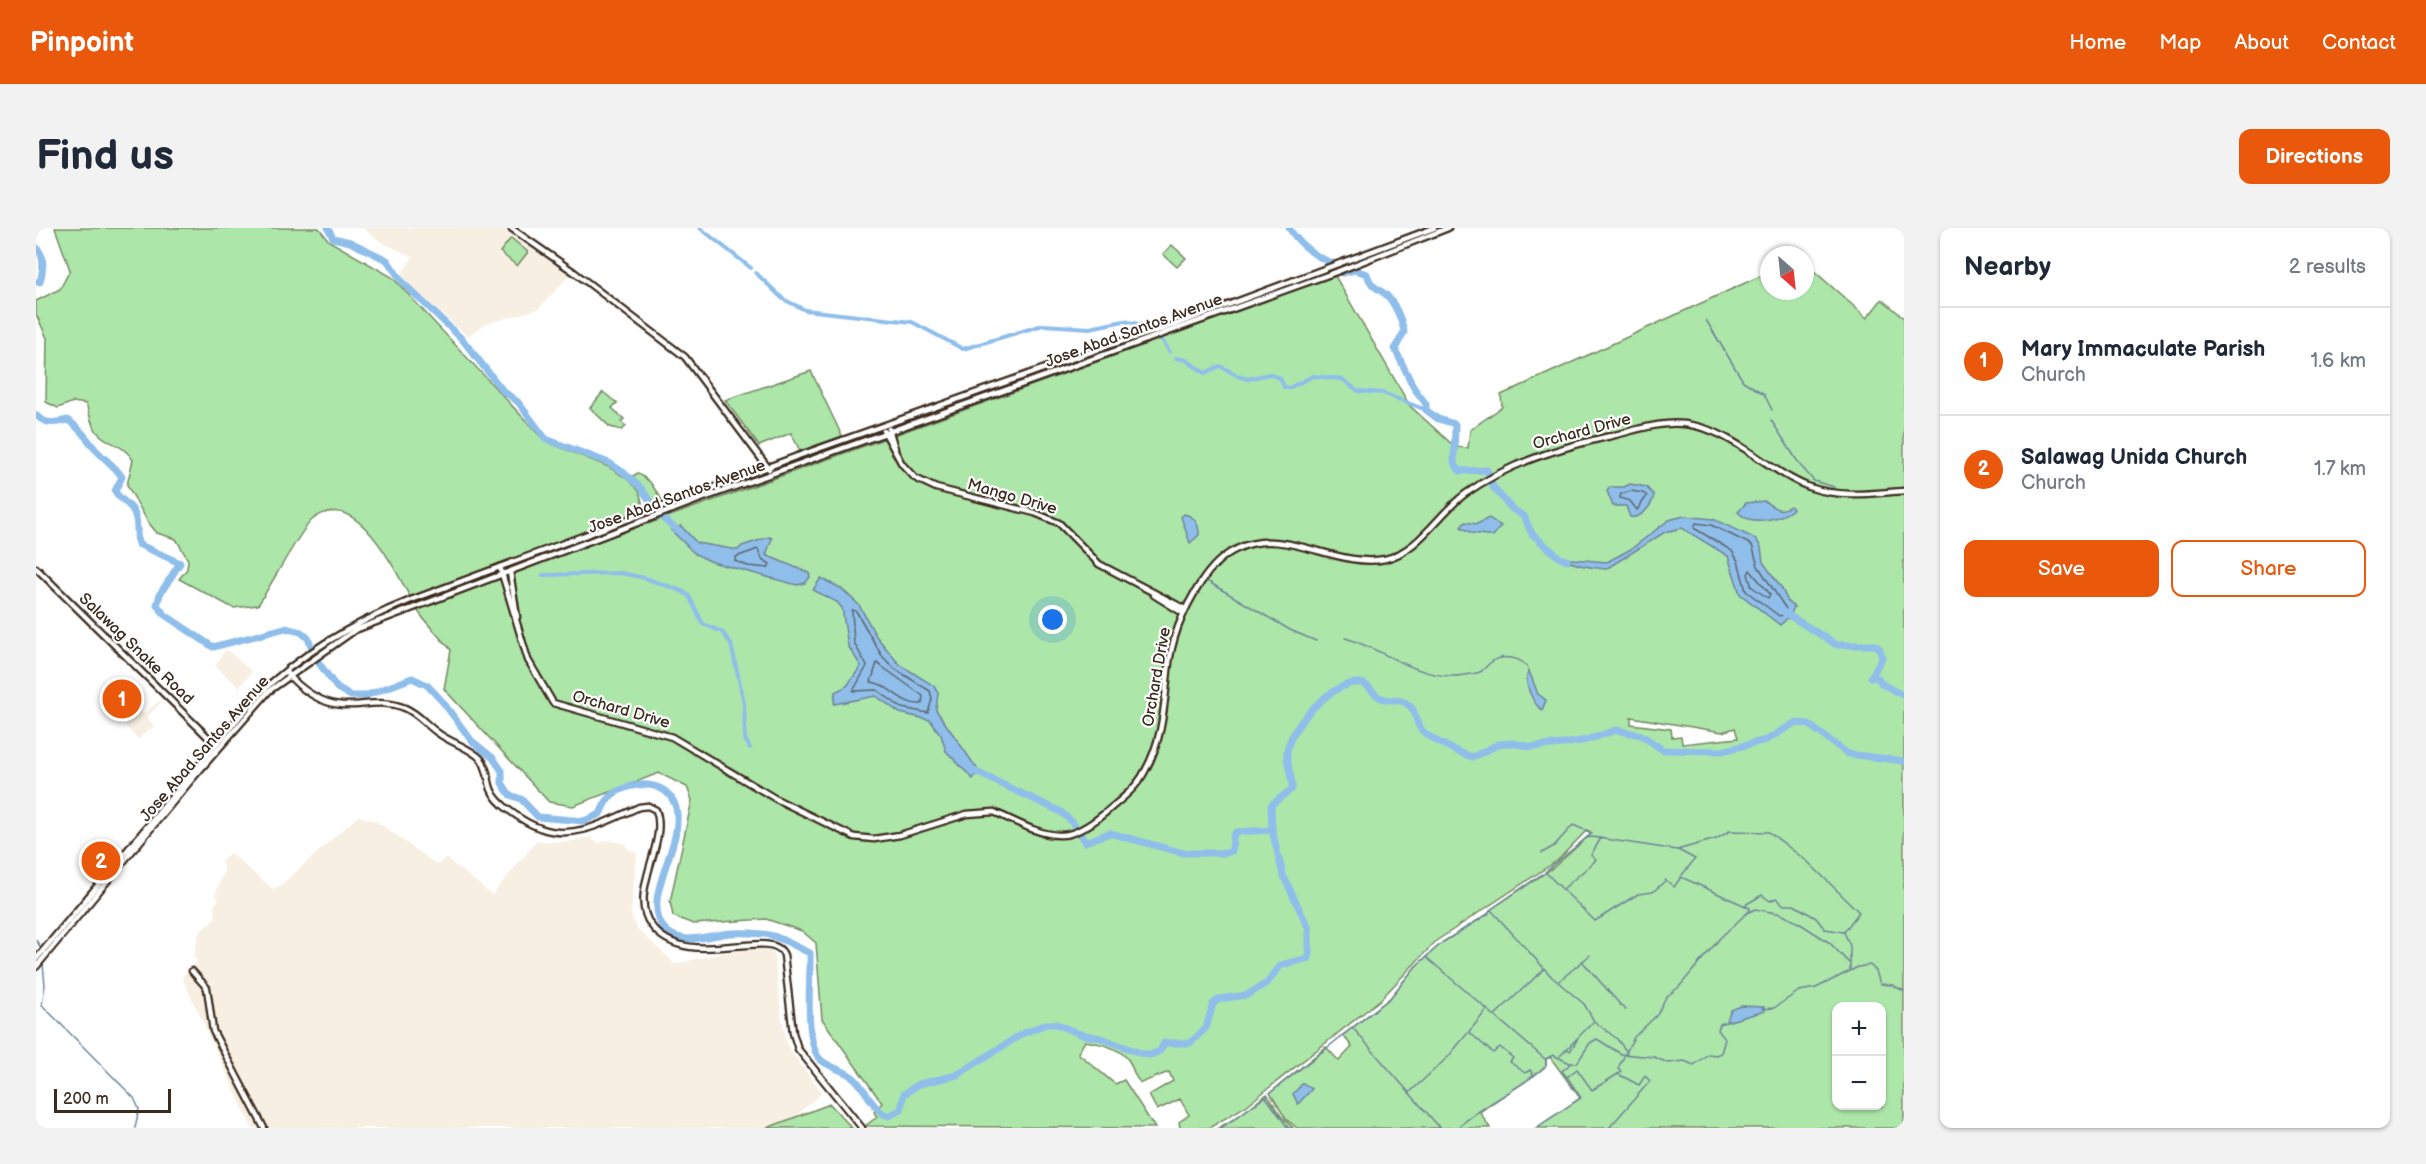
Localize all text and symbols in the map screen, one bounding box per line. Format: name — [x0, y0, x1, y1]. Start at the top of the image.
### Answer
text: Pinpoint — [30, 26, 134, 59]
text: Home — [2069, 30, 2126, 55]
text: Map — [2159, 30, 2201, 55]
text: About — [2234, 30, 2289, 55]
text: Contact — [2322, 30, 2396, 55]
button: Directions — [2239, 129, 2390, 184]
text: Find us — [36, 131, 174, 182]
north arrow — [1760, 246, 1814, 300]
text: Nearby — [1964, 252, 2051, 283]
text: 2 results — [2289, 255, 2366, 279]
street label: Jose Abad Santos Avenue — [1043, 290, 1226, 372]
text: Mary Immaculate Parish — [2021, 336, 2265, 363]
text: 1 — [1979, 349, 1988, 373]
text: 1.6 km — [2310, 349, 2366, 373]
text: Church — [2021, 363, 2086, 387]
street label: Orchard Drive — [1531, 410, 1634, 454]
text: Salawag Unida Church — [2021, 444, 2247, 471]
street label: Jose Abad Santos Avenue — [586, 456, 769, 538]
text: 2 — [1978, 457, 1989, 481]
text: 1.7 km — [2314, 457, 2366, 481]
text: Church — [2021, 471, 2086, 495]
street label: Mango Drive — [965, 475, 1059, 519]
button: Save — [1964, 540, 2159, 597]
button: Share — [2171, 540, 2366, 597]
street label: Salawag Snake Road — [75, 589, 197, 709]
your location — [1038, 605, 1067, 634]
street label: Orchard Drive — [1139, 625, 1175, 728]
street label: Jose Abad Santos Avenue — [136, 672, 274, 826]
pin: 1 — [102, 676, 142, 722]
street label: Orchard Drive — [570, 687, 672, 733]
pin: 2 — [82, 838, 120, 884]
map controls — [1832, 1002, 1886, 1110]
button: + — [1832, 1002, 1886, 1056]
button: − — [1832, 1056, 1886, 1110]
scale bar — [54, 1086, 171, 1114]
text: 200 m — [63, 1090, 109, 1109]

